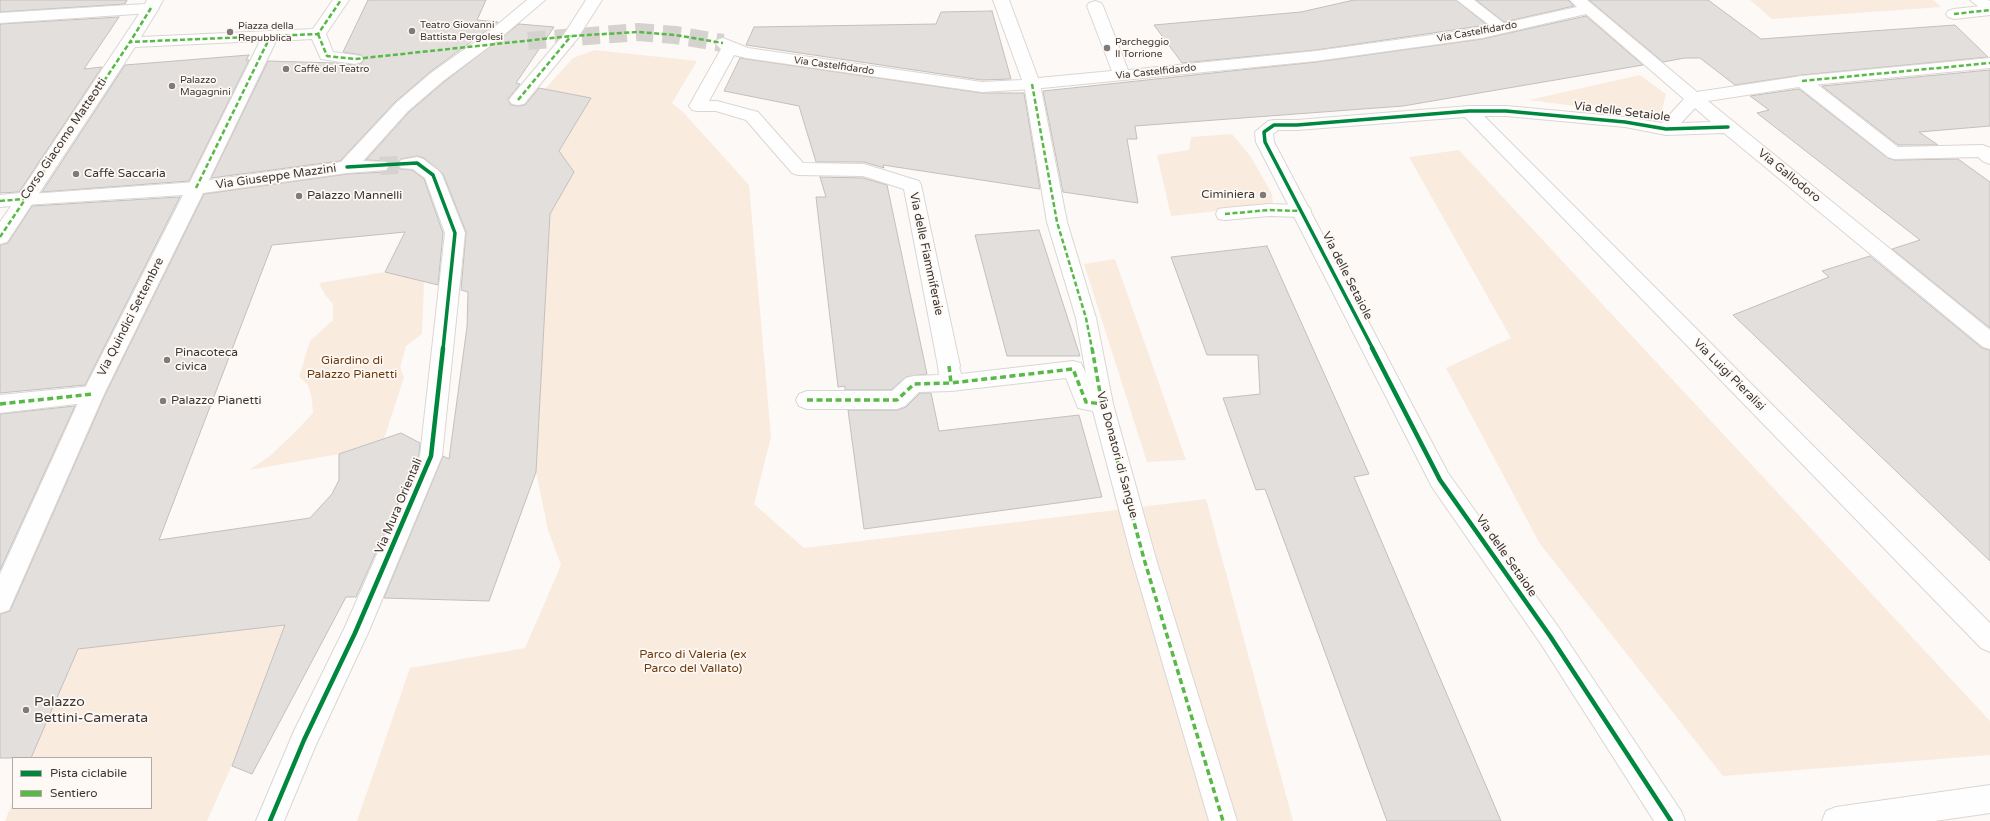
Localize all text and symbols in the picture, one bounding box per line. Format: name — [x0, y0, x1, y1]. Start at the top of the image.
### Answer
place label: Teatro Giovanni Battista Pergolesi — [420, 19, 503, 42]
street label: Via Castelfidardo — [1436, 19, 1518, 45]
place label: Piazza della Repubblica — [238, 20, 293, 44]
marker: Teatro Giovanni Battista Pergolesi — [407, 26, 417, 36]
marker: Piazza della Repubblica — [225, 27, 235, 37]
place label: Parcheggio Il Torrione — [1115, 36, 1169, 60]
marker: Parcheggio Il Torrione — [1102, 43, 1112, 53]
street label: Via Castelfidardo — [793, 54, 875, 78]
street label: Via Castelfidardo — [1115, 62, 1197, 82]
place label: Caffè del Teatro — [294, 63, 369, 75]
marker: Caffè del Teatro — [281, 64, 291, 74]
place label: Palazzo Magagnini — [180, 74, 231, 98]
street label: Corso Giacomo Matteotti — [18, 75, 110, 203]
marker: Palazzo Magagnini — [167, 81, 177, 91]
street label: Via delle Setaiole — [1573, 99, 1671, 125]
street label: Via Gallodoro — [1755, 146, 1823, 206]
street label: Via Giuseppe Mazzini — [215, 161, 337, 193]
place label: Caffè Saccaria — [84, 167, 166, 181]
marker: Caffè Saccaria — [71, 169, 81, 179]
place label: Ciminiera — [1201, 188, 1255, 202]
place label: Palazzo Mannelli — [307, 189, 402, 203]
marker: Ciminiera — [1258, 190, 1268, 200]
marker: Palazzo Mannelli — [294, 191, 304, 201]
street label: Via delle Fiammiferaie — [906, 191, 946, 317]
street label: Via delle Setaiole — [1319, 230, 1375, 322]
street label: Via Quindici Settembre — [95, 255, 167, 379]
street label: Via Luigi Pieralisi — [1690, 336, 1768, 414]
place label: Pinacoteca civica — [175, 346, 238, 374]
park label: Giardino di Palazzo Pianetti — [307, 354, 397, 382]
marker: Pinacoteca civica — [162, 355, 172, 365]
street label: Via Donatori di Sangue — [1093, 390, 1141, 520]
place label: Palazzo Pianetti — [171, 394, 262, 408]
marker: Palazzo Pianetti — [158, 396, 168, 406]
street label: Via Mura Orientali — [372, 456, 426, 556]
street label: Via delle Setaiole — [1472, 512, 1540, 600]
park label: Parco di Valeria (ex Parco del Vallato) — [639, 648, 747, 676]
place label: Palazzo Bettini-Camerata — [34, 694, 148, 726]
marker: Palazzo Bettini-Camerata — [21, 705, 31, 715]
legend — [12, 757, 152, 809]
text: Pista ciclabile — [50, 766, 127, 780]
text: Sentiero — [50, 786, 97, 800]

